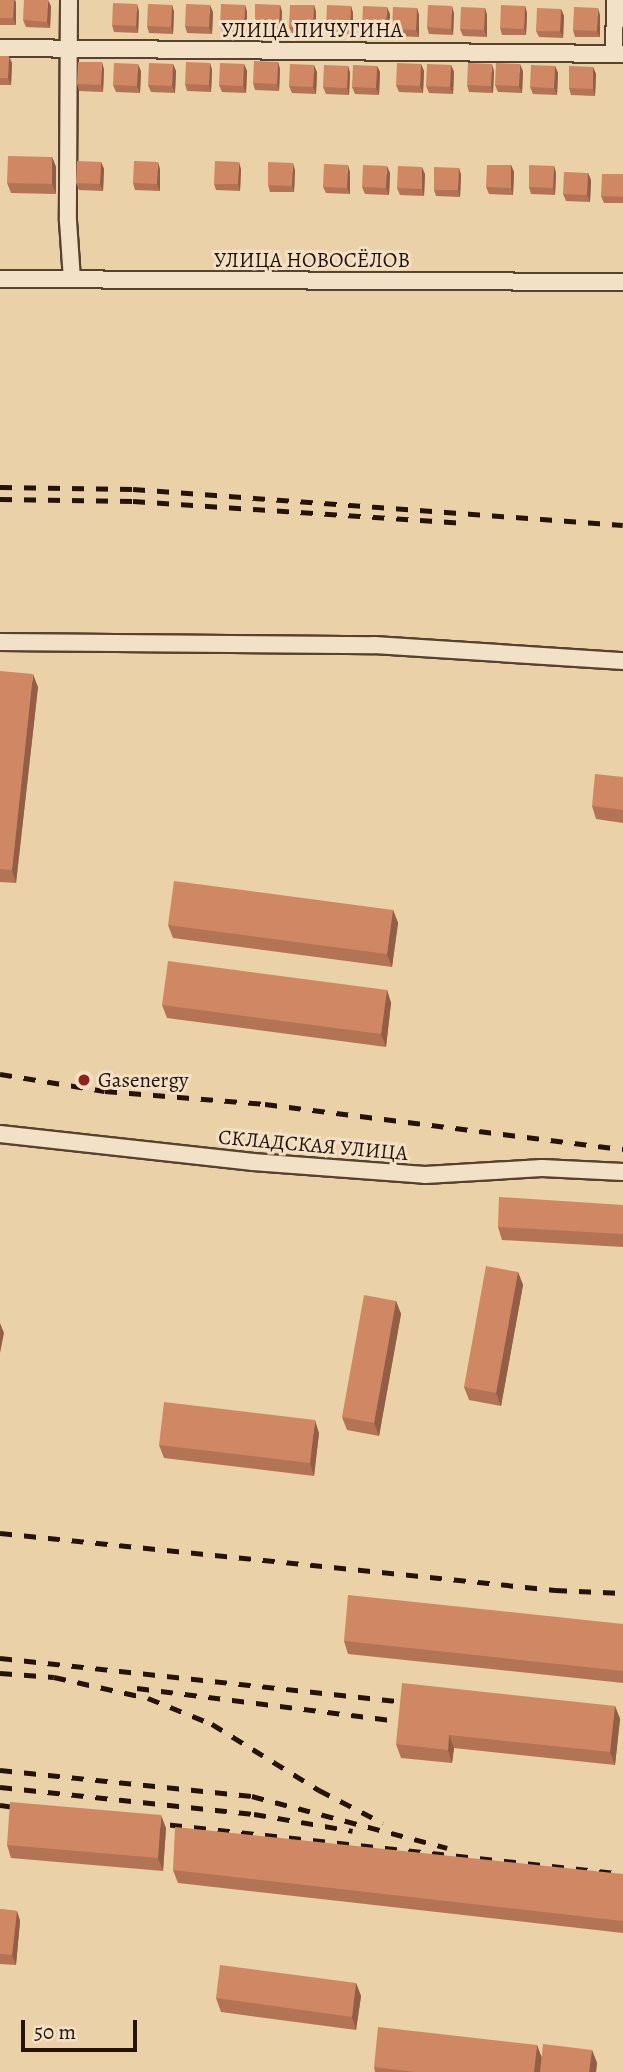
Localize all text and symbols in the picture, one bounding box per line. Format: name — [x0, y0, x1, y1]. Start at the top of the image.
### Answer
street label: УЛИЦА ПИЧУГИНА — [221, 17, 403, 43]
street label: УЛИЦА НОВОСЁЛОВ — [214, 247, 410, 273]
place label: Gasenergy — [98, 1067, 188, 1093]
marker: Gasenergy — [76, 1072, 92, 1088]
street label: СКЛАДСКАЯ УЛИЦА — [217, 1124, 409, 1166]
scale bar — [24, 2006, 140, 2050]
text: 50 m — [34, 2018, 76, 2046]

